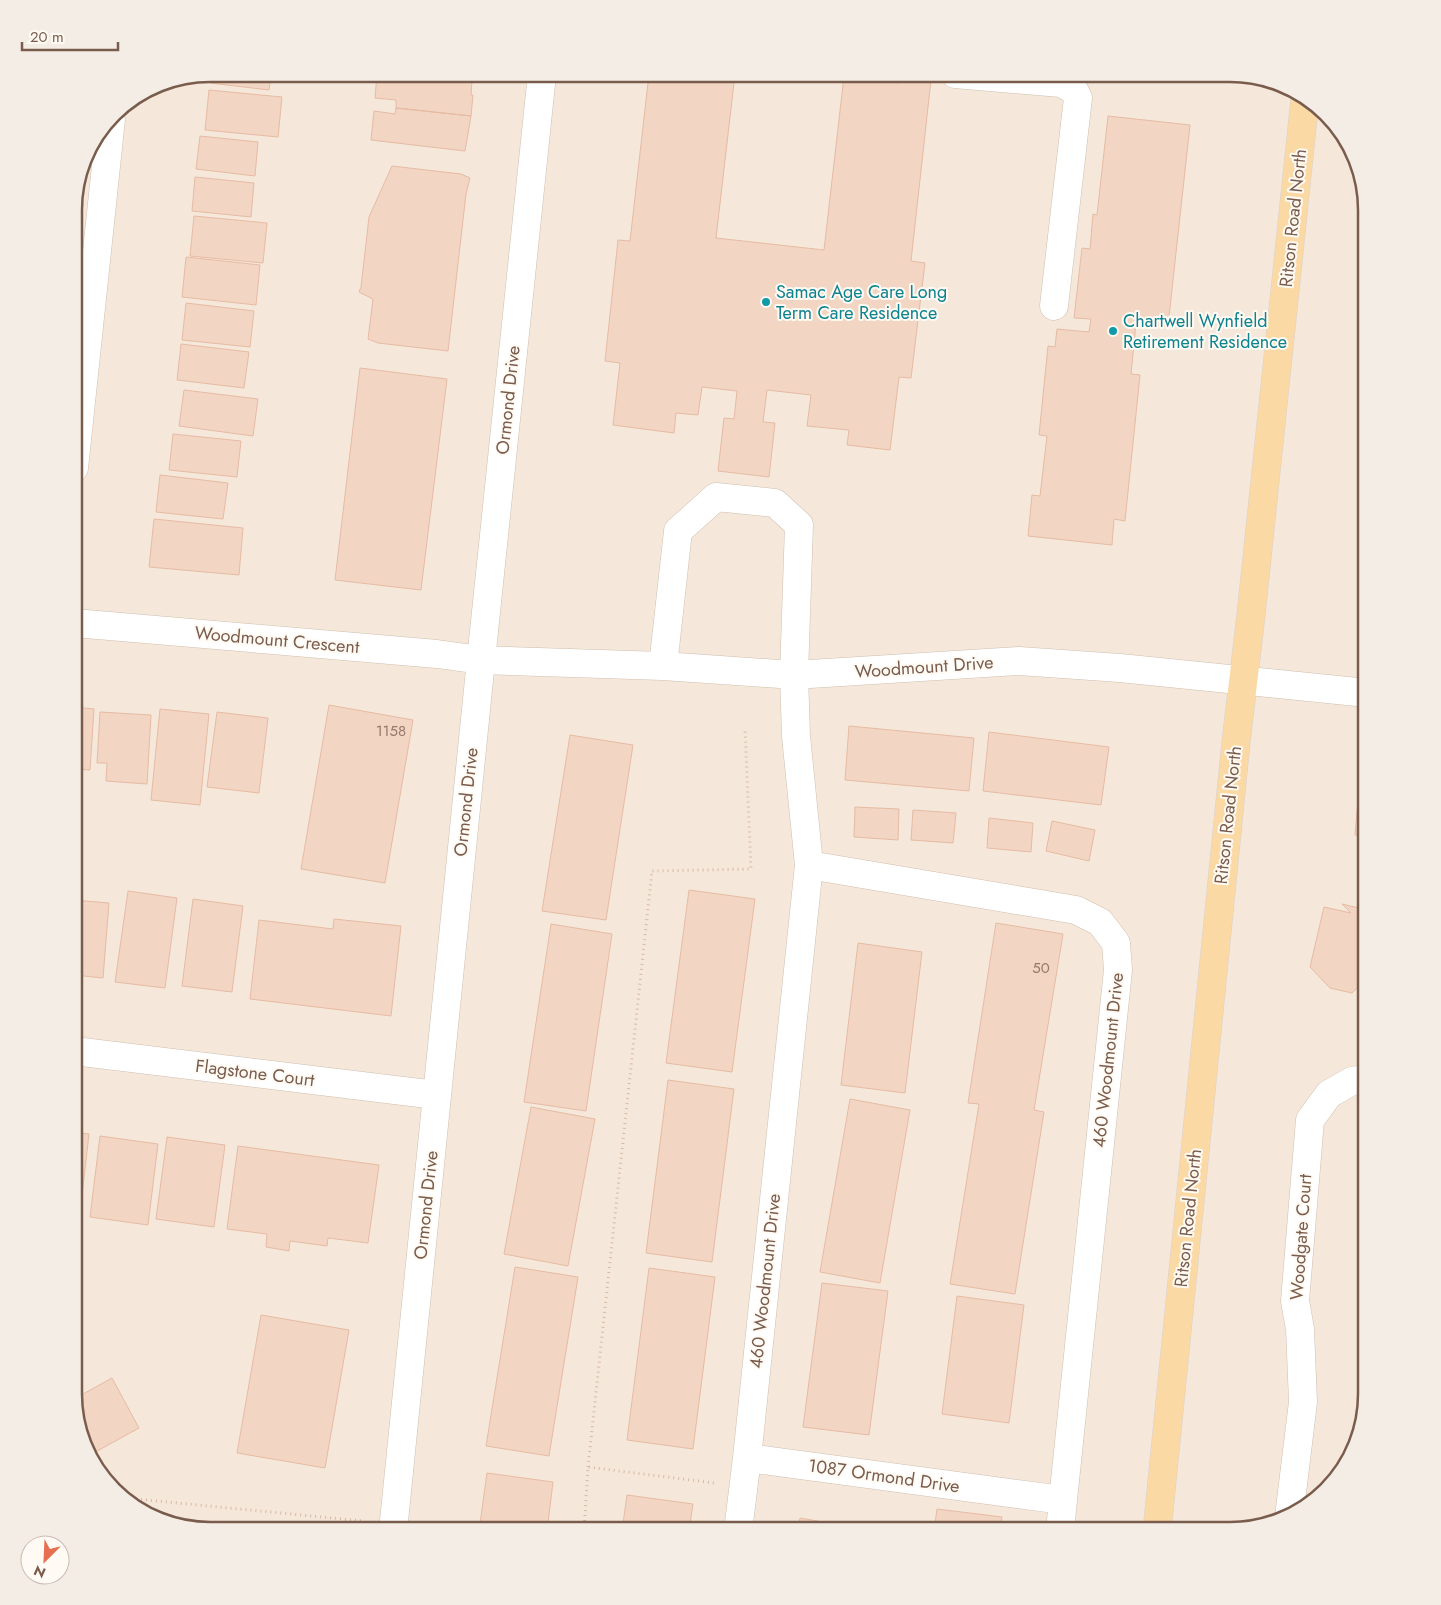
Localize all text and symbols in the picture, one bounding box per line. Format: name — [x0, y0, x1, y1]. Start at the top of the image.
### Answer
scale bar — [22, 20, 119, 52]
text: 20 m — [30, 26, 64, 48]
street label: Ritson Road North — [1273, 148, 1313, 288]
place label: Samac Age Care Long Term Care Residence — [776, 279, 947, 326]
marker: Samac Age Care Long Term Care Residence — [760, 296, 772, 308]
place label: Chartwell Wynfield Retirement Residence — [1123, 308, 1287, 355]
marker: Chartwell Wynfield Retirement Residence — [1107, 325, 1119, 337]
street label: Ormond Drive — [489, 344, 527, 456]
street label: Woodmount Crescent — [194, 620, 361, 660]
street label: Woodmount Drive — [854, 649, 994, 685]
house number: 1158 — [376, 720, 406, 742]
street label: Ritson Road North — [1208, 745, 1248, 885]
street label: Ormond Drive — [447, 746, 485, 858]
house number: 50 — [1032, 957, 1050, 979]
street label: 460 Woodmount Drive — [1086, 971, 1130, 1149]
street label: Flagstone Court — [194, 1053, 317, 1093]
street label: Ritson Road North — [1168, 1148, 1208, 1288]
street label: Ormond Drive — [407, 1149, 445, 1261]
street label: Woodgate Court — [1284, 1172, 1318, 1301]
street label: 460 Woodmount Drive — [743, 1192, 787, 1370]
street label: 1087 Ormond Drive — [807, 1453, 961, 1499]
north arrow — [20, 1535, 70, 1585]
text: N — [31, 1560, 49, 1583]

